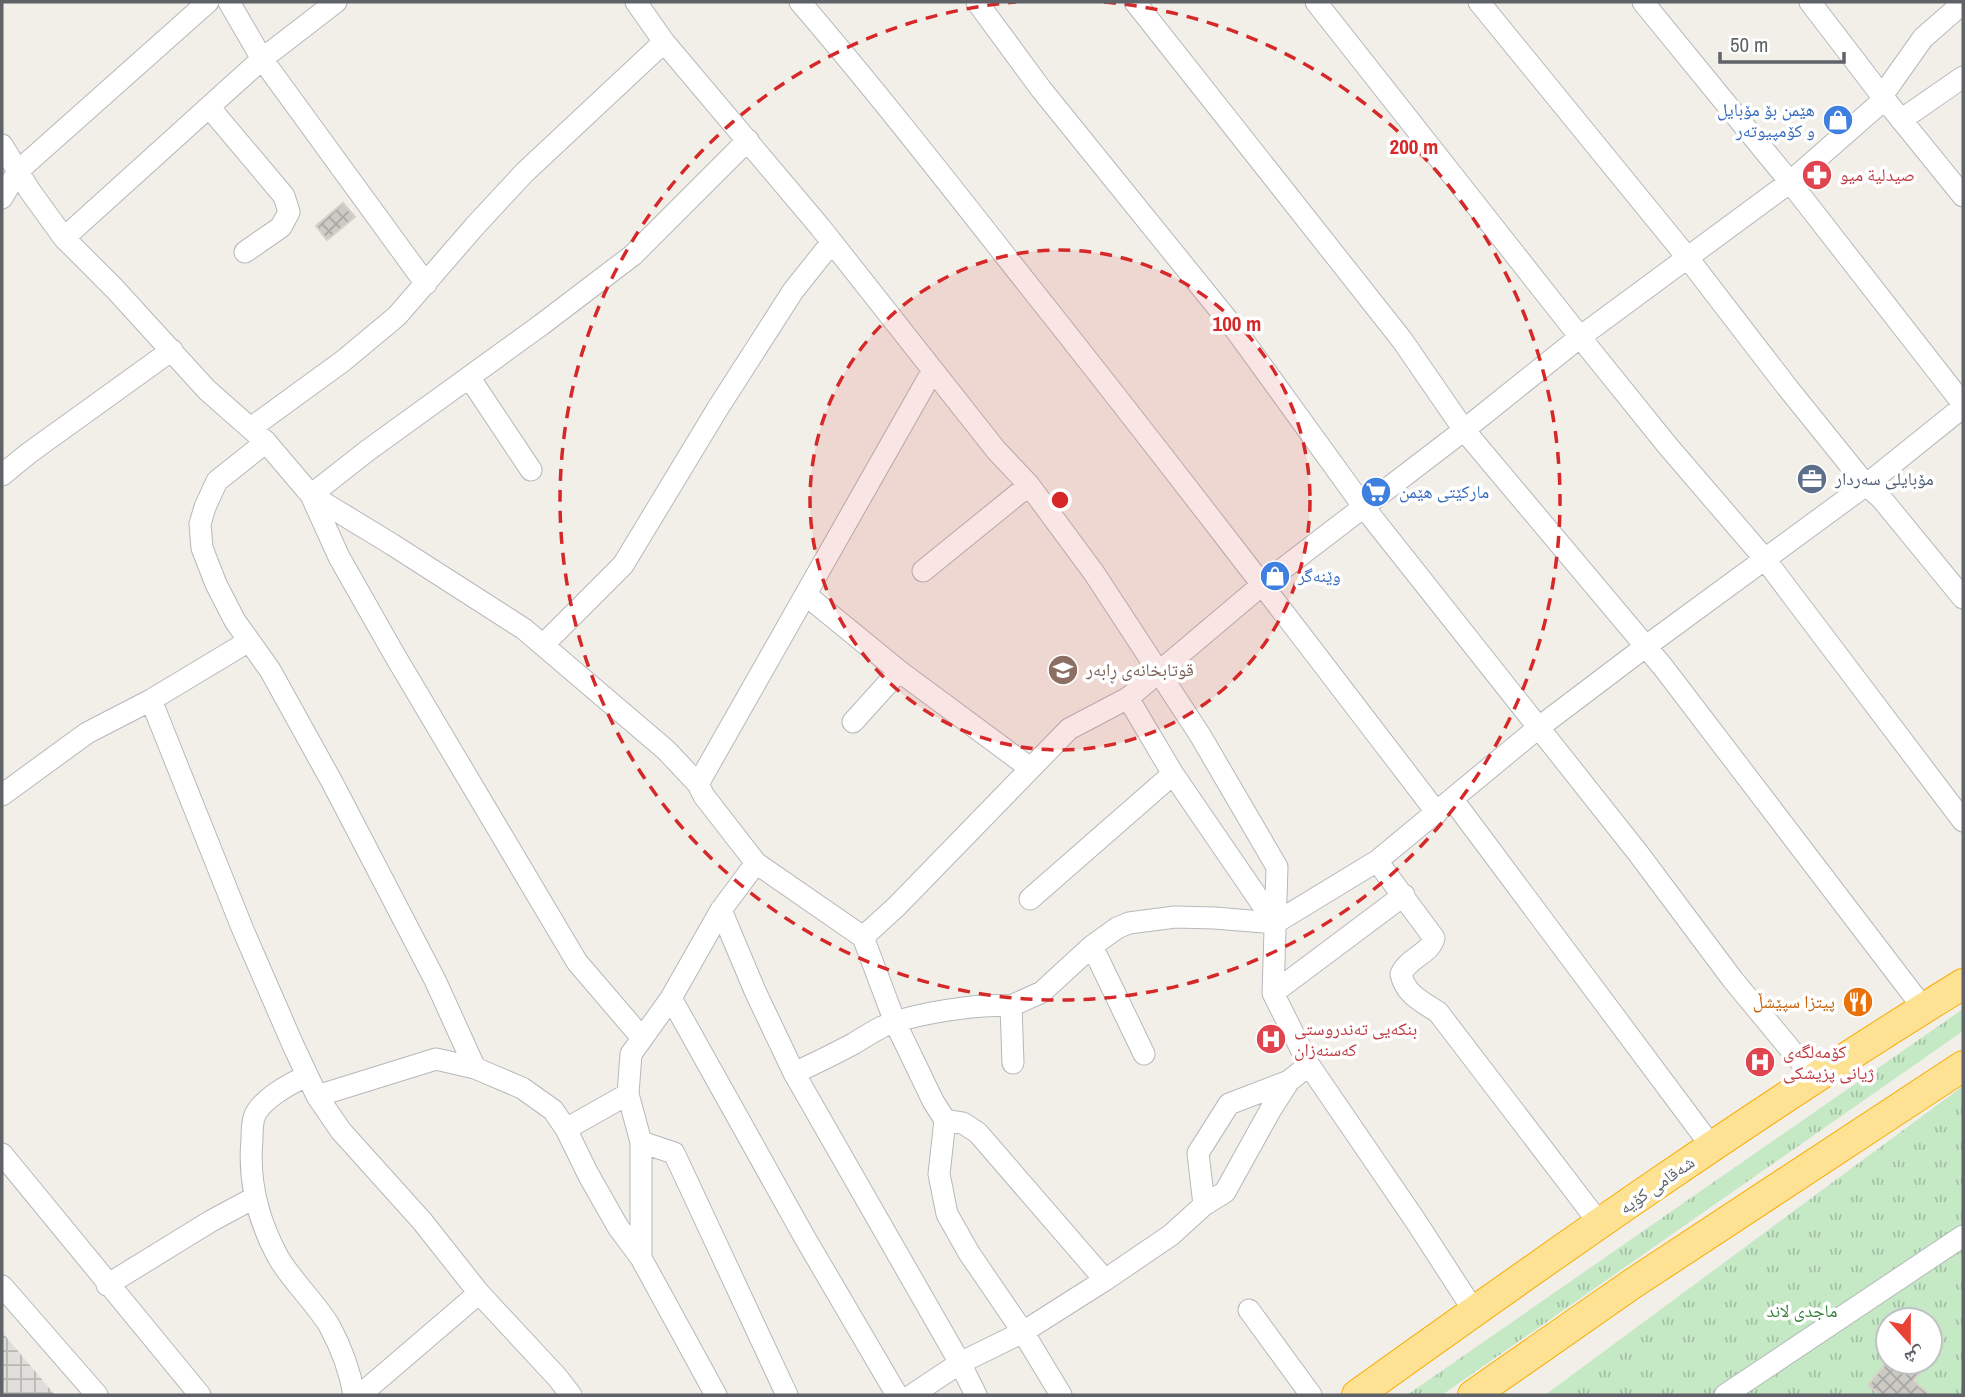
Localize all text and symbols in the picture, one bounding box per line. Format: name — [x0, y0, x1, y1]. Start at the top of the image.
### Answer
scale bar — [1720, 21, 1844, 65]
text: 50 m — [1730, 30, 1768, 59]
place label: هێمن بۆ مۆبایل و کۆمپیوتەر — [1717, 97, 1815, 143]
shop icon: هێمن بۆ مۆبایل و کۆمپیوتەر — [1821, 103, 1855, 137]
text: 200 m — [1390, 132, 1438, 161]
pharmacy icon: صيدلية ميو — [1800, 158, 1834, 192]
place label: صيدلية ميو — [1840, 162, 1915, 187]
text: 100 m — [1213, 309, 1261, 338]
office icon: مۆبایلی سەردار — [1795, 462, 1829, 496]
place label: مۆبایلی سەردار — [1834, 466, 1934, 491]
supermarket icon: مارکێتی هێمن — [1359, 475, 1393, 509]
place label: مارکێتی هێمن — [1399, 479, 1489, 504]
centre of rings — [1048, 488, 1072, 512]
shop icon: وێنەگر — [1258, 559, 1292, 593]
place label: وێنەگر — [1297, 563, 1341, 588]
school or university icon: قوتابخانەی ڕابەر — [1046, 653, 1080, 687]
place label: قوتابخانەی ڕابەر — [1085, 657, 1194, 684]
restaurant icon: پیتزا سپێشڵ — [1841, 985, 1875, 1019]
place label: پیتزا سپێشڵ — [1753, 989, 1835, 1014]
place label: بنکەیی تەندروستی کەسنەزان — [1294, 1016, 1417, 1062]
hospital icon: بنکەیی تەندروستی کەسنەزان — [1254, 1022, 1288, 1056]
place label: کۆمەلگەی ژیانی پزیشکی — [1783, 1039, 1874, 1085]
hospital icon: کۆمەلگەی ژیانی پزیشکی — [1743, 1045, 1777, 1079]
street label: شەقامی کۆیە — [1614, 1149, 1700, 1220]
park label: ماجدی لاند — [1767, 1298, 1837, 1323]
north arrow — [1874, 1306, 1944, 1376]
text: ش — [1901, 1341, 1929, 1373]

